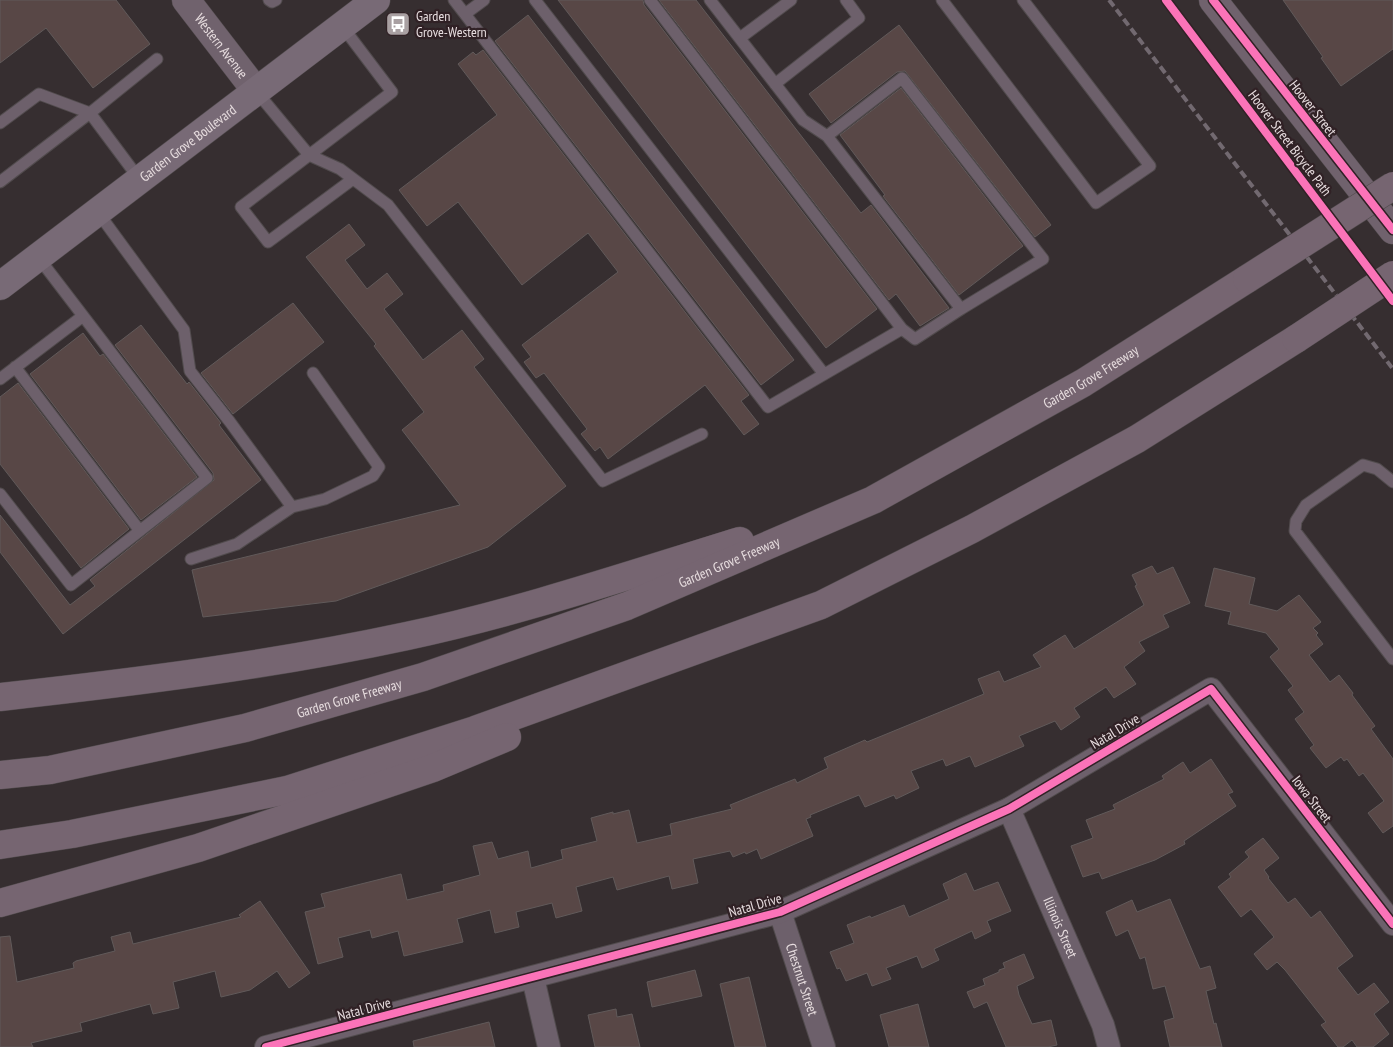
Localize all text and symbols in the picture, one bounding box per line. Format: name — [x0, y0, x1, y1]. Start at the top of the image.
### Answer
place label: Garden Grove-Western — [416, 7, 487, 41]
street label: Western Avenue — [191, 10, 252, 82]
bus stop icon: Garden Grove-Western — [385, 11, 411, 37]
street label: Hoover Street — [1285, 76, 1341, 140]
street label: Hoover Street Bicycle Path — [1244, 87, 1336, 199]
street label: Garden Grove Boulevard — [136, 101, 240, 186]
street label: Garden Grove Freeway — [1040, 341, 1142, 412]
street label: Garden Grove Freeway — [676, 532, 783, 592]
street label: Garden Grove Freeway — [295, 674, 404, 722]
street label: Natal Drive — [1087, 709, 1143, 753]
street label: Iowa Street — [1288, 772, 1336, 826]
street label: Natal Drive — [726, 889, 784, 921]
street label: Illinois Street — [1039, 894, 1082, 961]
street label: Chestnut Street — [782, 941, 822, 1018]
street label: Natal Drive — [335, 993, 393, 1025]

